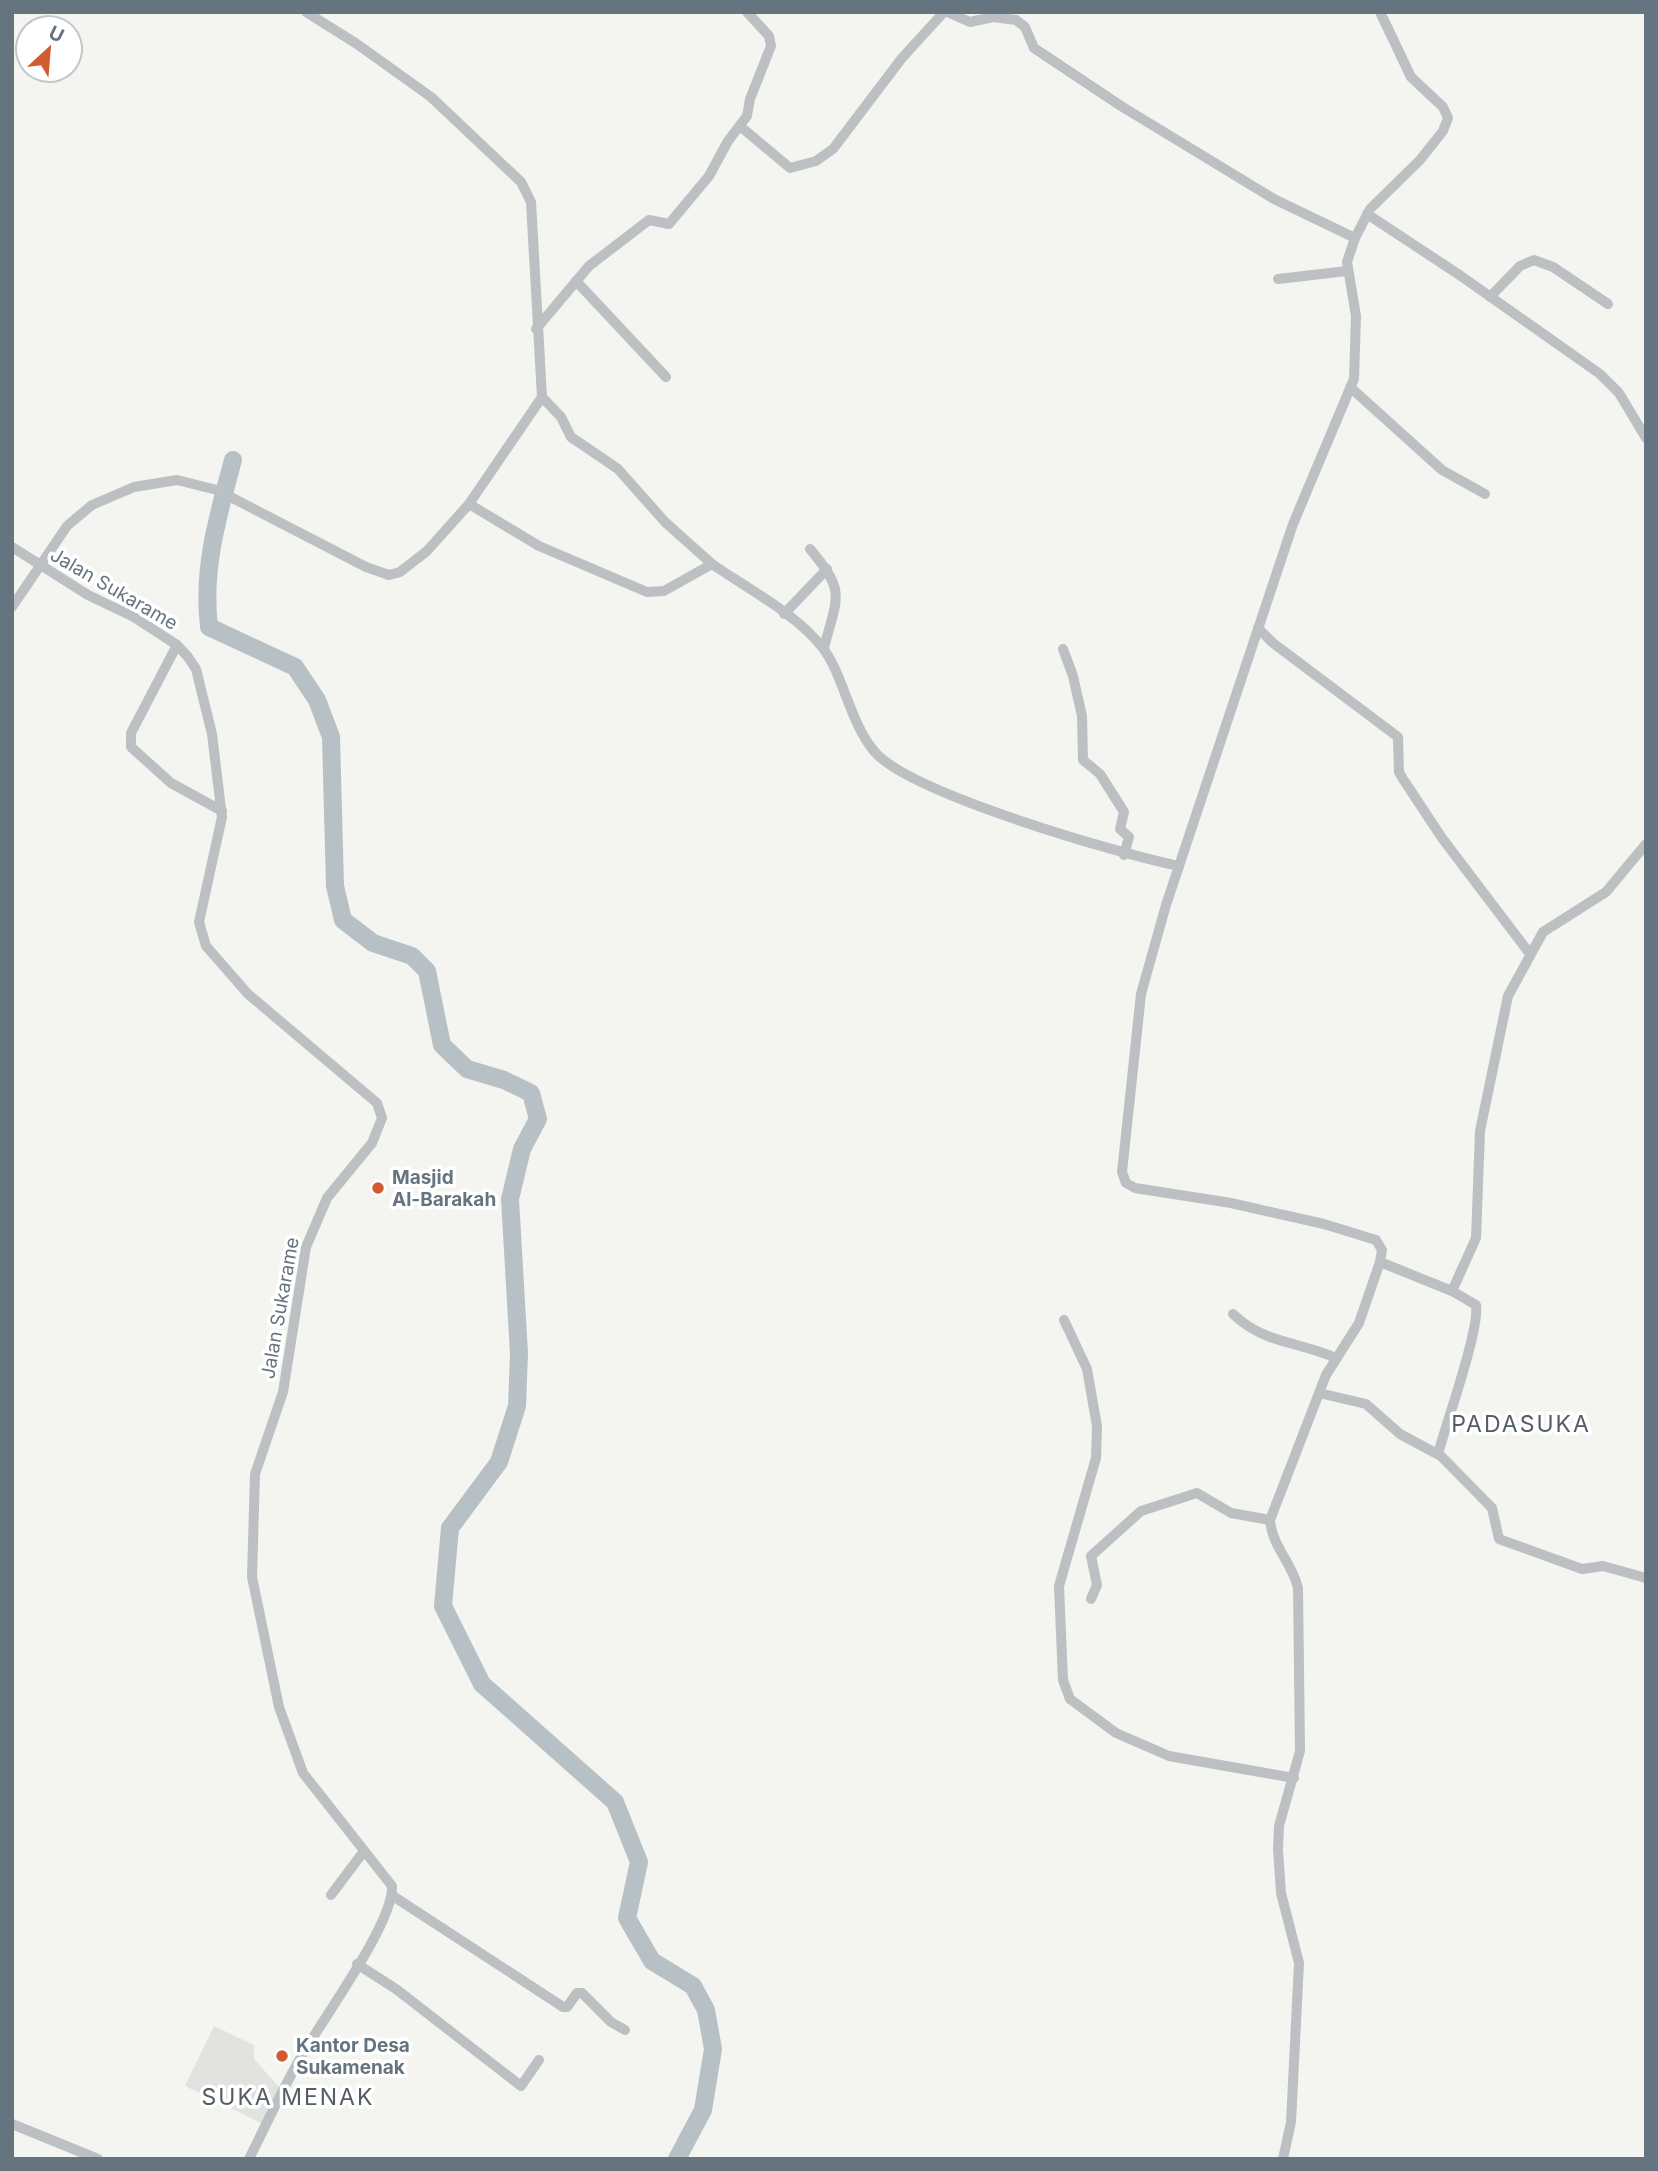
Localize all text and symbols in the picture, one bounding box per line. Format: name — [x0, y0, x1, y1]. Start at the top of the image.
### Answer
north arrow — [14, 14, 84, 84]
text: U — [45, 21, 68, 48]
street label: Jalan Sukarame — [46, 543, 182, 635]
place label: Masjid Al-Barakah — [392, 1166, 496, 1211]
marker: Masjid Al-Barakah — [370, 1180, 386, 1196]
street label: Jalan Sukarame — [256, 1235, 304, 1381]
district label: PADASUKA — [1451, 1410, 1591, 1438]
place label: Kantor Desa Sukamenak — [296, 2034, 410, 2079]
marker: Kantor Desa Sukamenak — [274, 2048, 290, 2064]
district label: SUKA MENAK — [202, 2083, 374, 2111]

